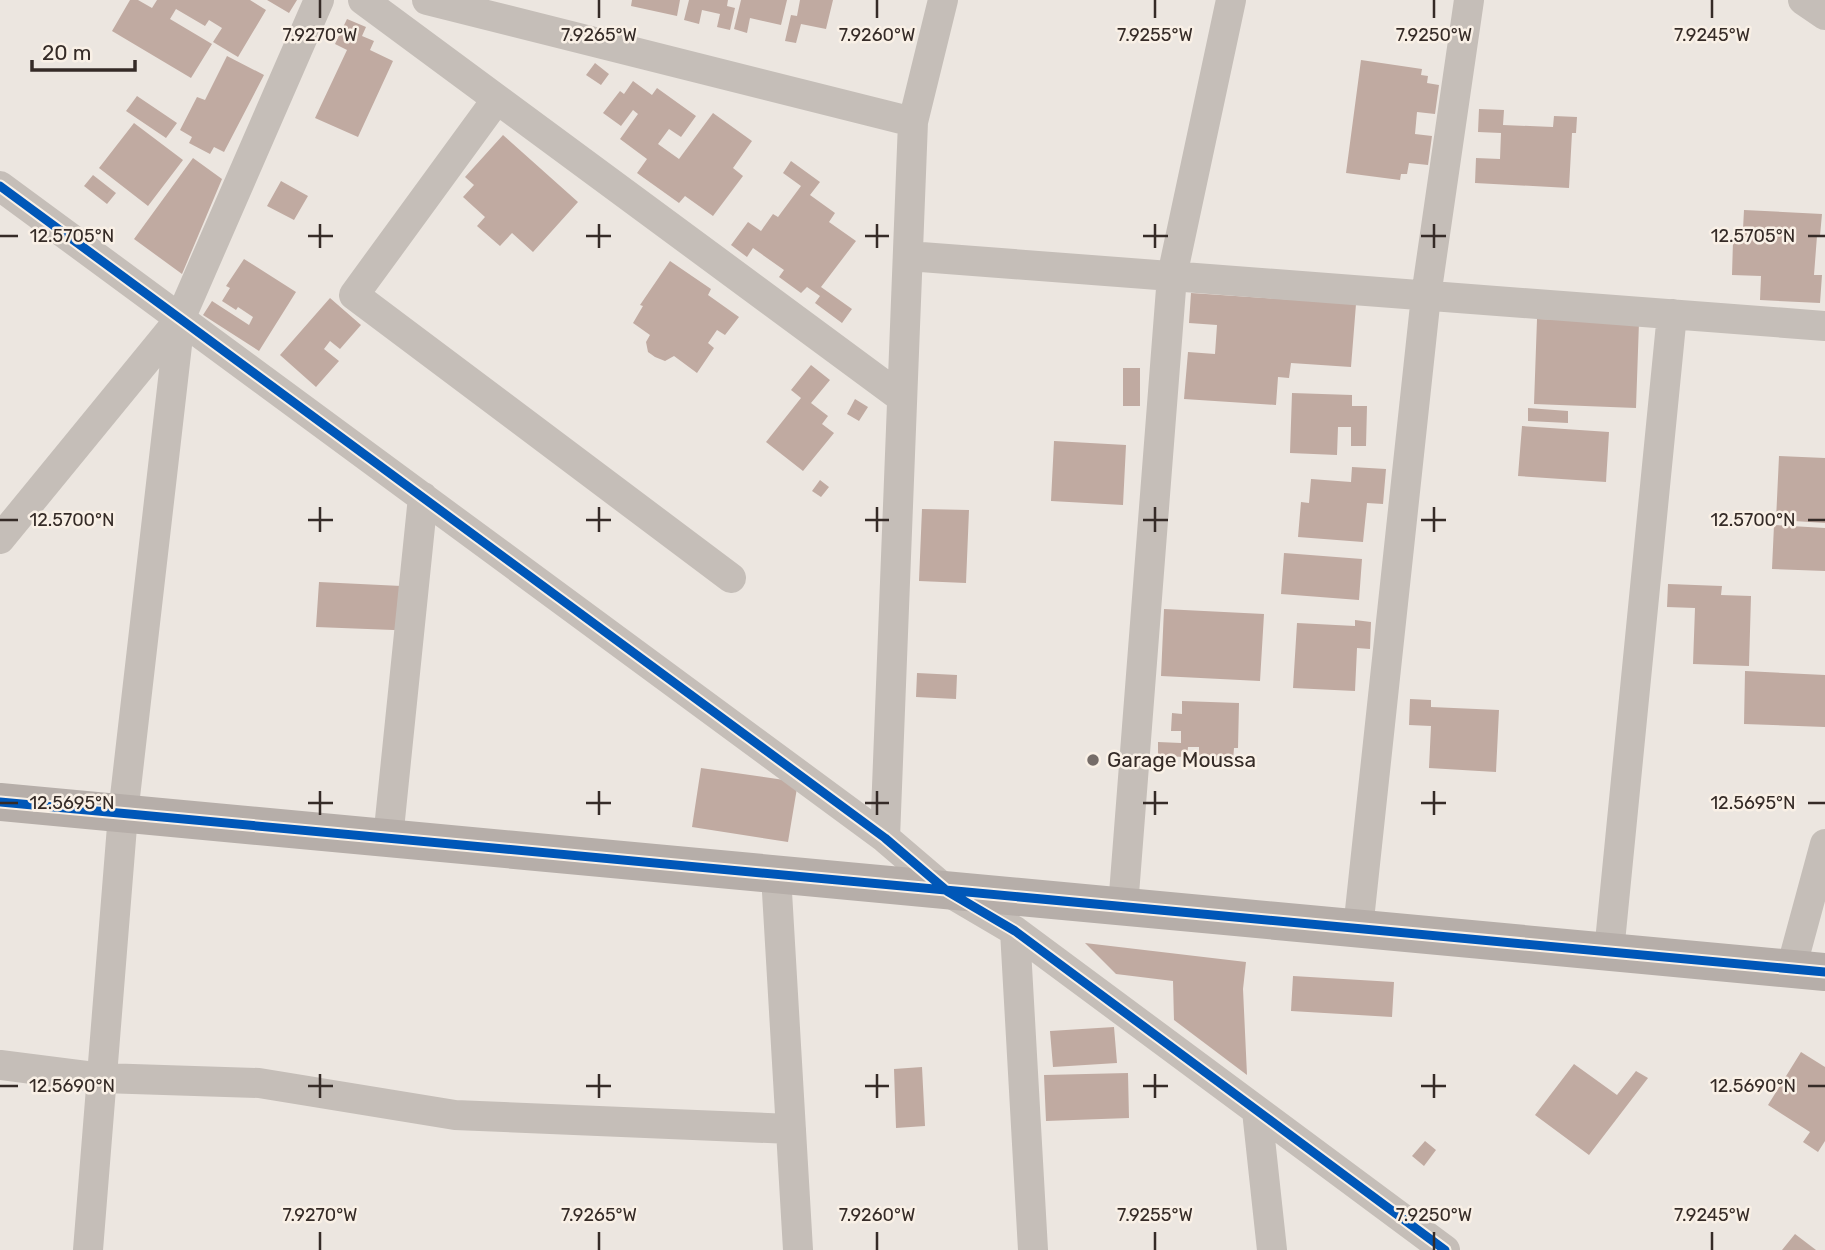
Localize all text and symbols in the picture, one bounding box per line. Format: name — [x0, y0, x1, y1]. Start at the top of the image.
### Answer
text: 7.9270°W — [282, 24, 358, 46]
text: 7.9265°W — [561, 24, 637, 46]
text: 7.9260°W — [839, 24, 915, 46]
text: 7.9255°W — [1117, 24, 1193, 46]
text: 7.9250°W — [1396, 24, 1472, 46]
text: 7.9245°W — [1674, 24, 1750, 46]
scale bar — [32, 28, 135, 72]
text: 20 m — [42, 40, 91, 65]
text: 12.5705°N — [30, 225, 114, 247]
text: 12.5705°N — [1711, 225, 1795, 247]
text: 12.5700°N — [29, 509, 115, 531]
text: 12.5700°N — [1710, 509, 1796, 531]
place label: Garage Moussa — [1107, 747, 1256, 772]
marker: Garage Moussa — [1085, 752, 1101, 768]
text: 12.5695°N — [29, 792, 115, 814]
text: 12.5695°N — [1710, 792, 1796, 814]
text: 12.5690°N — [29, 1075, 115, 1097]
text: 12.5690°N — [1710, 1075, 1796, 1097]
text: 7.9270°W — [282, 1204, 358, 1226]
text: 7.9265°W — [561, 1204, 637, 1226]
text: 7.9260°W — [839, 1204, 915, 1226]
text: 7.9255°W — [1117, 1204, 1193, 1226]
text: 7.9250°W — [1396, 1204, 1472, 1226]
text: 7.9245°W — [1674, 1204, 1750, 1226]

